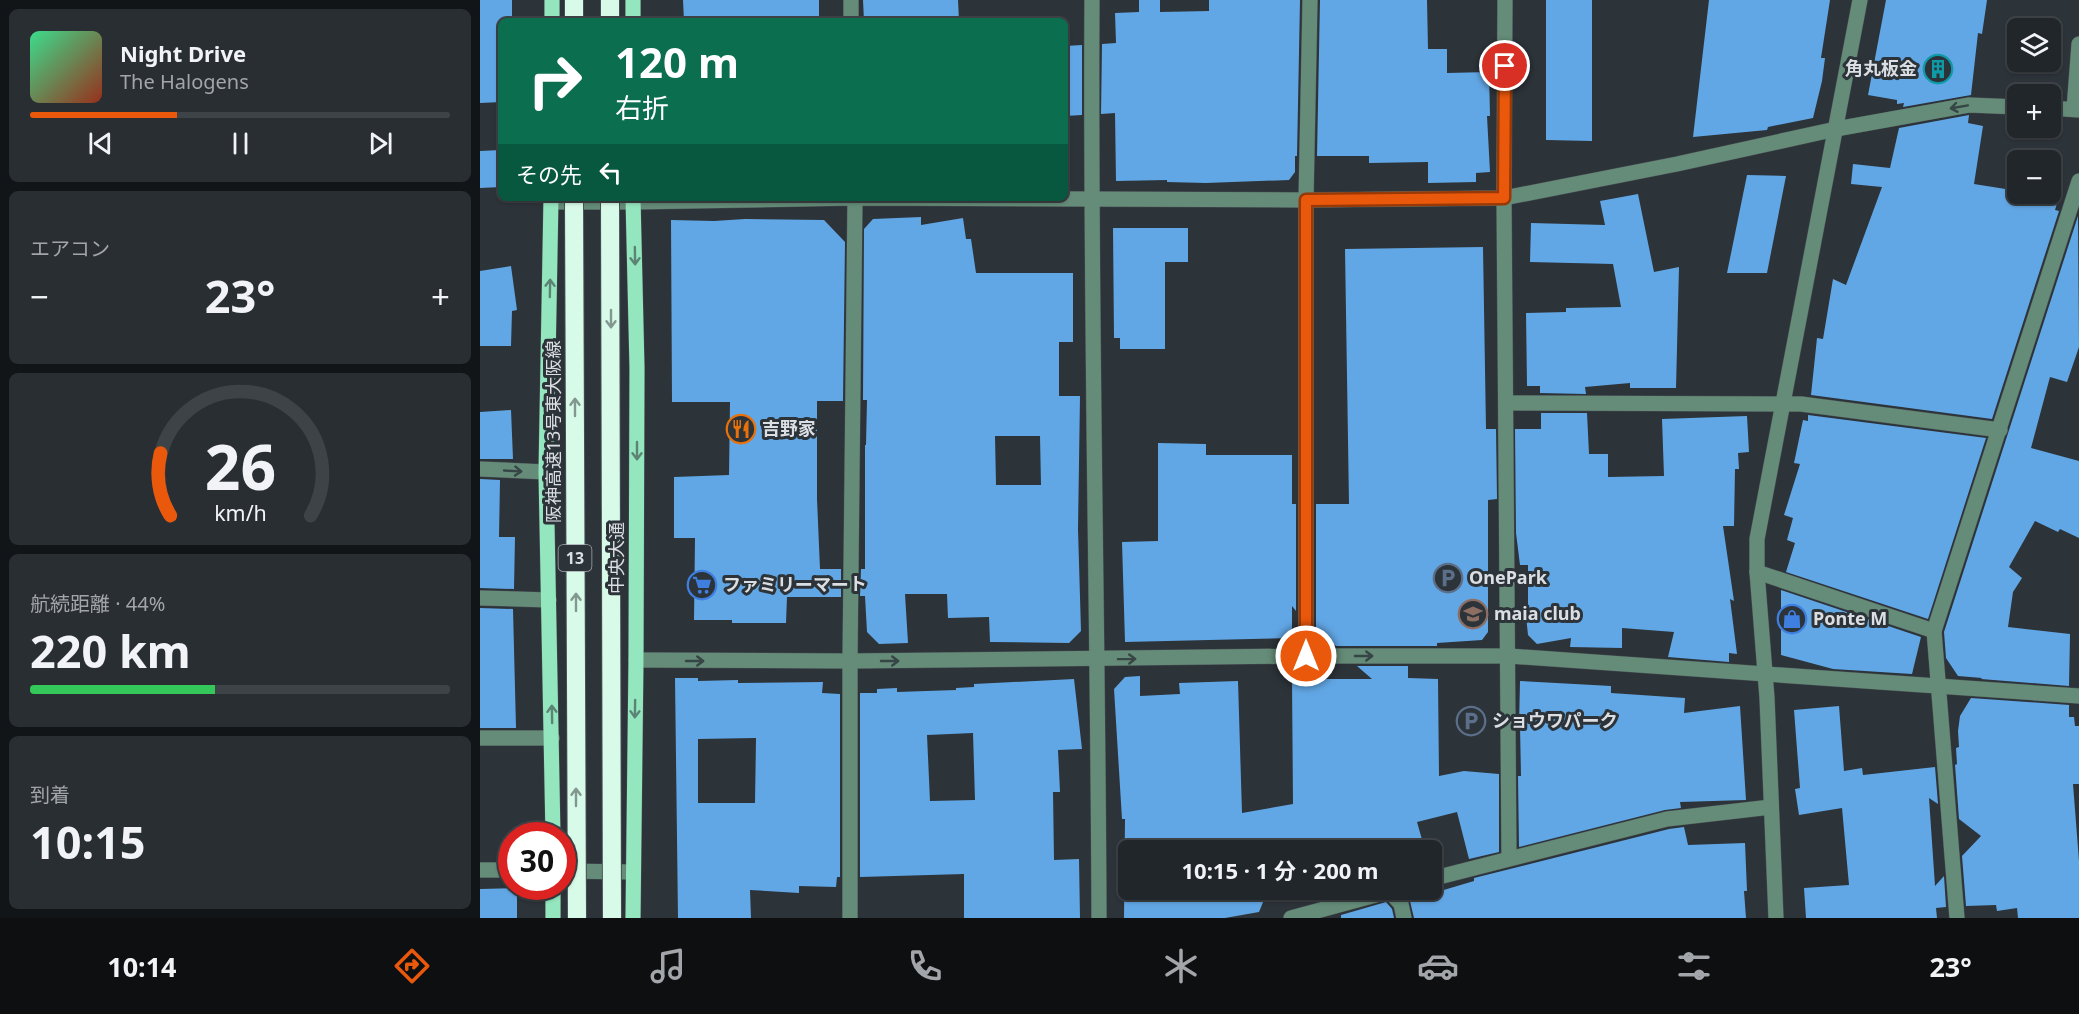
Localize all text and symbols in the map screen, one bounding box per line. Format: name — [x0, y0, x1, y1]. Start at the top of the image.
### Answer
map controls — [2007, 18, 2061, 204]
button: layers — [2007, 18, 2061, 72]
text: 120 m — [615, 33, 739, 90]
text: Night Drive — [120, 38, 246, 68]
pin — [1479, 40, 1530, 91]
icon: right — [516, 42, 594, 120]
icon: arrive — [1488, 49, 1521, 82]
building icon: 角丸板金 — [1922, 53, 1954, 85]
place label: 角丸板金 — [1845, 56, 1917, 80]
text: The Halogens — [120, 68, 249, 95]
button: + — [2007, 84, 2061, 138]
text: 右折 — [615, 89, 669, 126]
one-way arrow — [1950, 102, 1970, 113]
icon: previous — [84, 127, 117, 160]
icon: pause — [224, 127, 257, 160]
icon: next — [364, 127, 397, 160]
button: − — [2007, 150, 2061, 204]
icon: left — [594, 156, 627, 189]
text: その先 — [516, 159, 582, 189]
text: エアコン — [30, 235, 110, 262]
one-way arrow — [629, 246, 640, 266]
text: 23° — [205, 265, 275, 326]
text: − — [30, 274, 49, 319]
text: + — [431, 274, 450, 319]
one-way arrow — [544, 279, 555, 299]
one-way arrow — [605, 309, 616, 329]
street label: 阪神高速13号東大阪線 — [541, 341, 565, 523]
one-way arrow — [569, 397, 581, 417]
restaurant icon: 吉野家 — [725, 413, 757, 445]
place label: 吉野家 — [762, 416, 816, 440]
text: 26 — [204, 423, 276, 508]
one-way arrow — [631, 441, 643, 461]
one-way arrow — [503, 465, 523, 476]
text: km/h — [214, 498, 266, 527]
street label: 中央大通 — [604, 522, 628, 594]
road number: 13 — [558, 545, 592, 571]
parking icon: OnePark — [1432, 562, 1464, 594]
place label: OnePark — [1469, 565, 1548, 589]
supermarket icon: ファミリーマート — [686, 569, 718, 601]
place label: ファミリーマート — [723, 572, 867, 596]
text: 航続距離 · 44% — [30, 590, 165, 617]
one-way arrow — [570, 592, 582, 612]
school or university icon: maia club — [1457, 598, 1489, 630]
place label: maia club — [1494, 601, 1581, 625]
shop icon: Ponte M — [1776, 603, 1808, 635]
place label: Ponte M — [1813, 606, 1887, 630]
text: 220 km — [30, 620, 191, 681]
position arrow — [1274, 624, 1338, 688]
one-way arrow — [1353, 650, 1373, 662]
one-way arrow — [1116, 653, 1136, 665]
one-way arrow — [684, 655, 704, 667]
one-way arrow — [879, 655, 899, 667]
one-way arrow — [630, 699, 641, 719]
one-way arrow — [546, 705, 558, 725]
parking icon: ショウワパーク — [1455, 705, 1487, 737]
place label: ショウワパーク — [1492, 708, 1618, 732]
text: 到着 — [30, 781, 70, 808]
one-way arrow — [570, 787, 582, 807]
text: 10:15 — [30, 811, 146, 872]
speed limit sign: 30 — [498, 822, 576, 900]
text: 10:15 · 1 分 · 200 m — [1182, 855, 1379, 885]
icon: directions — [391, 945, 433, 987]
icon: music — [647, 945, 689, 987]
icon: phone — [904, 945, 946, 987]
icon: climate — [1160, 945, 1202, 987]
icon: car — [1417, 945, 1459, 987]
icon: filters — [1673, 945, 1715, 987]
text: 10:14 — [107, 948, 177, 985]
text: 23° — [1929, 948, 1972, 985]

